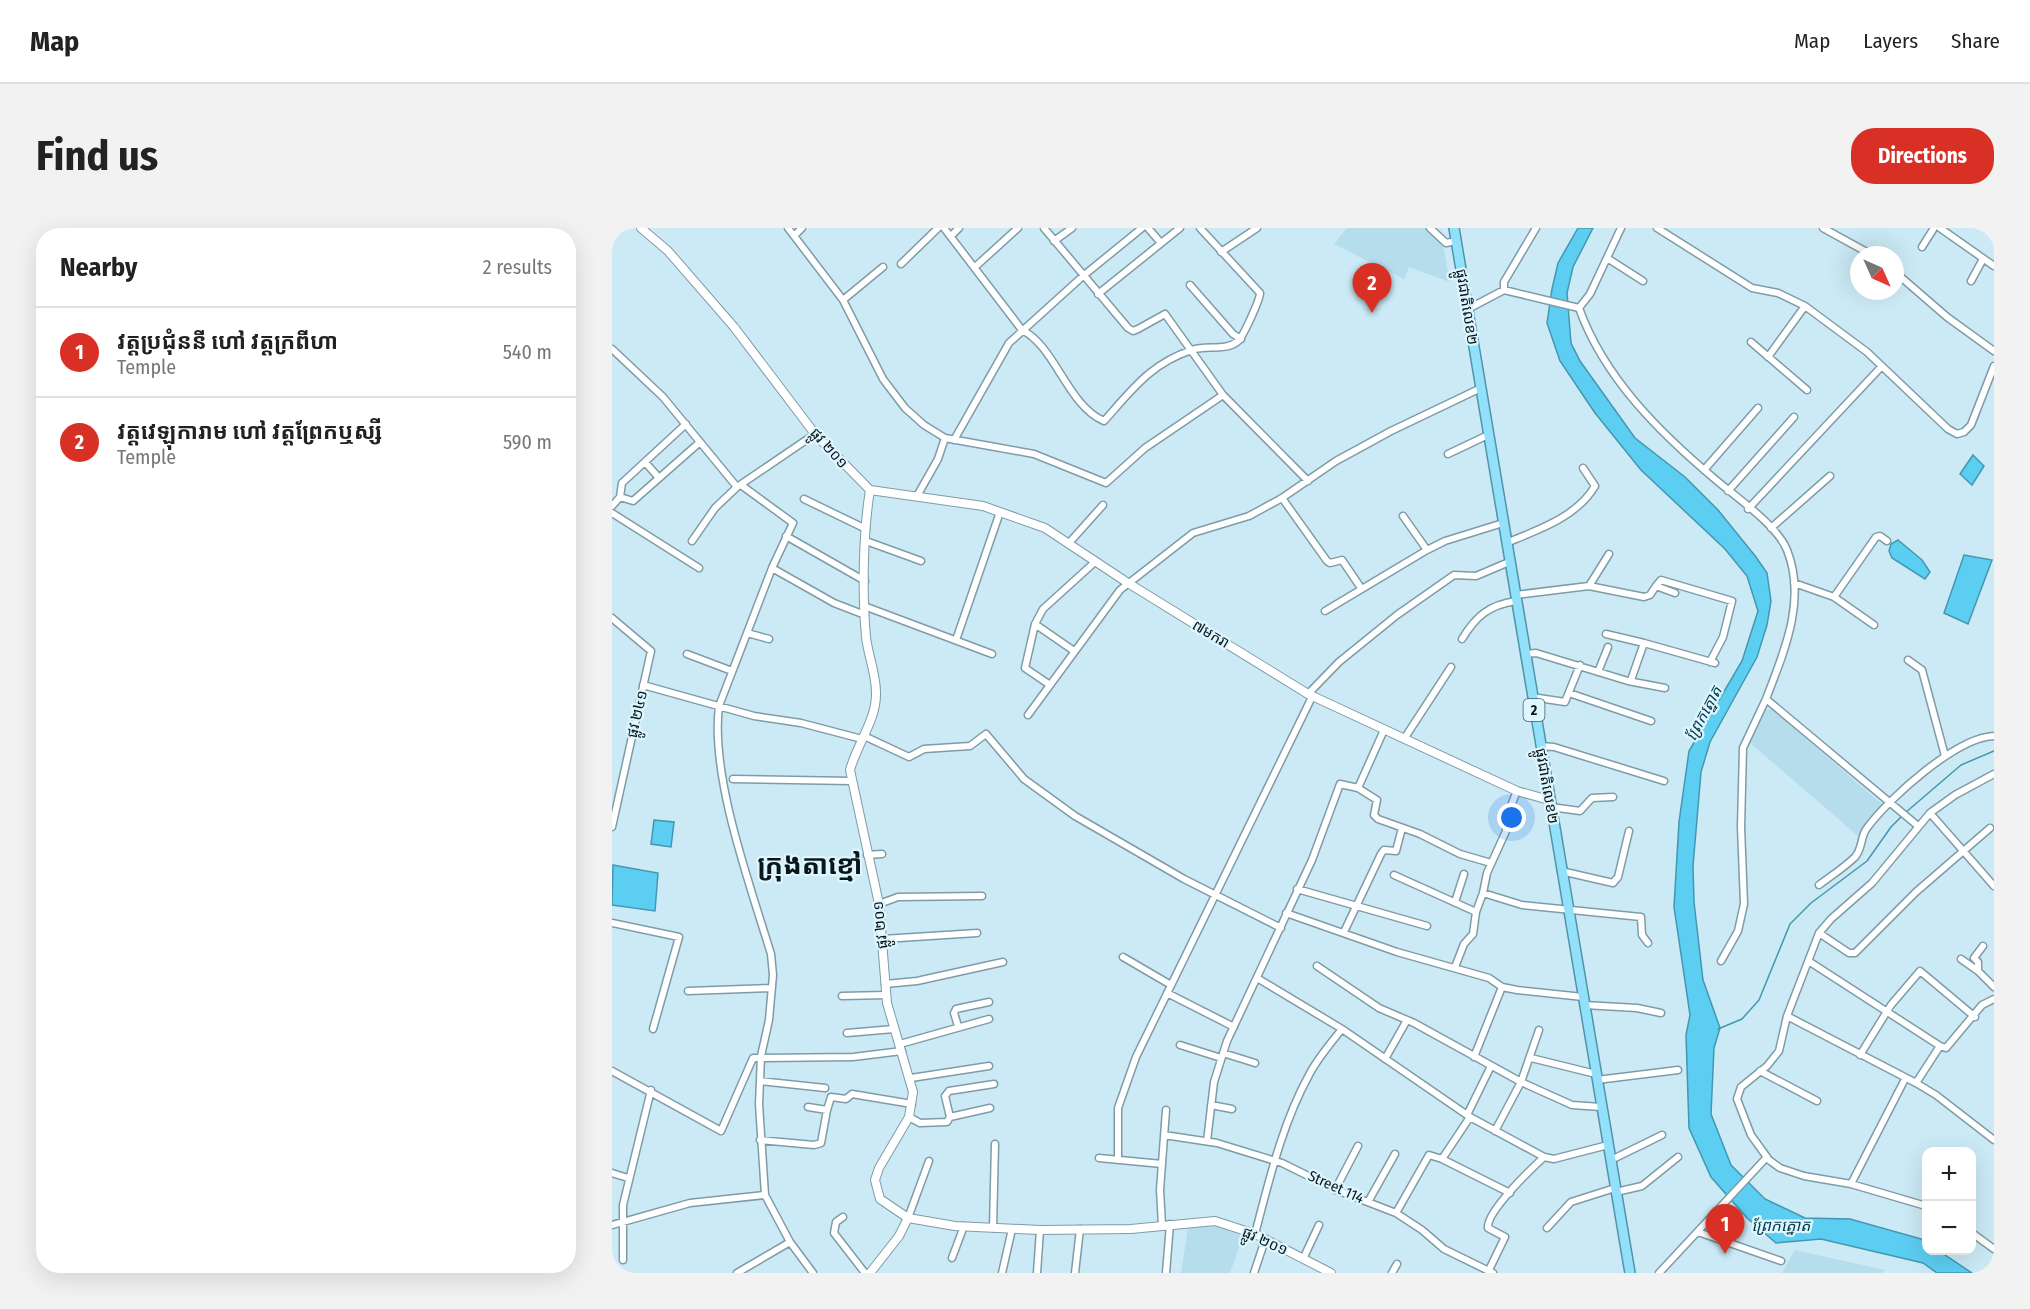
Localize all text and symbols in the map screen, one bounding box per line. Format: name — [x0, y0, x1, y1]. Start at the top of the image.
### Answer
text: Map — [30, 25, 79, 58]
text: Map — [1794, 28, 1830, 54]
text: Layers — [1863, 28, 1918, 54]
text: Share — [1951, 28, 2000, 54]
button: Directions — [1851, 128, 1994, 184]
text: Find us — [36, 131, 158, 181]
north arrow — [1850, 246, 1904, 300]
text: Nearby — [60, 252, 137, 283]
text: 2 results — [483, 255, 552, 279]
pin: 2 — [1352, 264, 1392, 313]
street label: ផ្លូវជាតិលេខ២ — [1448, 268, 1482, 347]
text: វត្តប្រជុំននី ហៅ វត្តក្រពីហា — [117, 328, 338, 355]
text: 1 — [75, 340, 84, 364]
text: 540 m — [503, 340, 552, 364]
text: Temple — [117, 355, 176, 379]
text: វត្តវេឡុការាម ហៅ វត្តព្រែកឬស្សី — [117, 418, 382, 445]
street label: ផ្លូវ ២០១ — [803, 424, 852, 475]
text: 2 — [75, 430, 84, 454]
text: 590 m — [503, 430, 552, 454]
text: Temple — [117, 445, 176, 469]
street label: ៧មករា — [1189, 616, 1233, 652]
water label: ព្រែកត្នោត — [1681, 682, 1726, 744]
street label: ផ្លូវ ២៤១ — [623, 688, 656, 741]
road number: 2 — [1524, 699, 1544, 721]
street label: ផ្លូវជាតិលេខ២ — [1527, 747, 1563, 826]
your location — [1497, 803, 1526, 832]
district label: ក្រុងតាខ្មៅ — [757, 849, 863, 882]
street label: ផ្លូវ ២០១ — [869, 900, 896, 950]
map controls — [1922, 1147, 1976, 1255]
button: + — [1922, 1147, 1976, 1201]
street label: Street 114 — [1305, 1167, 1367, 1207]
button: − — [1922, 1201, 1976, 1255]
pin: 1 — [1706, 1204, 1744, 1254]
water label: ព្រែកត្នោត — [1751, 1216, 1811, 1235]
street label: ផ្លូវ ២០១ — [1237, 1223, 1291, 1263]

